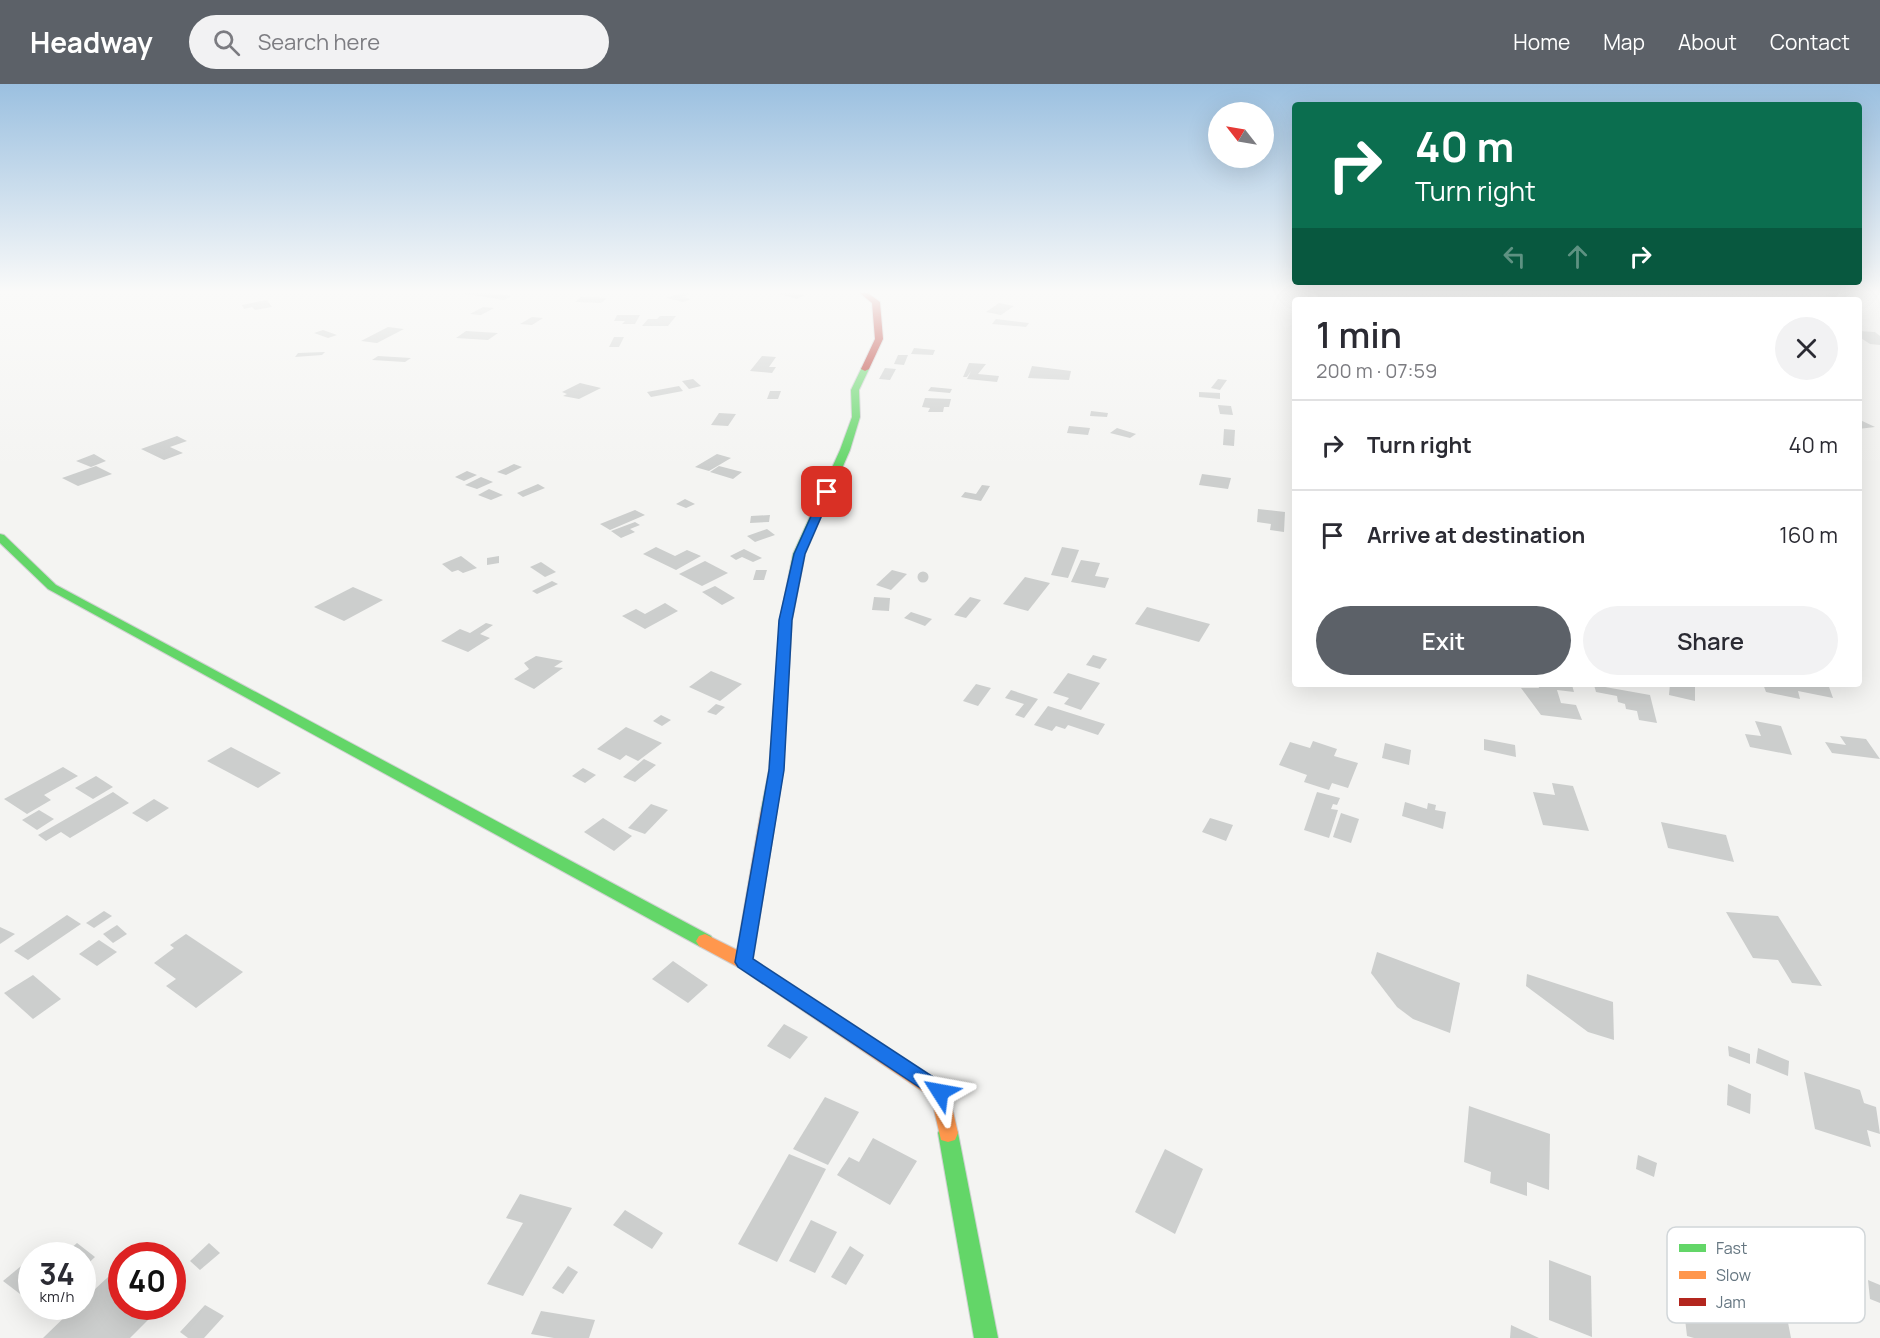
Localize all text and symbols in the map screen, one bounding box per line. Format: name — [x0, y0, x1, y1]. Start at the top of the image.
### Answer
search box — [189, 15, 609, 69]
text: Headway — [30, 23, 153, 61]
icon: search — [210, 26, 243, 59]
text: Search here — [258, 27, 380, 57]
text: Home — [1513, 28, 1570, 56]
text: Map — [1603, 28, 1645, 56]
text: About — [1678, 28, 1737, 56]
text: Contact — [1770, 28, 1850, 56]
north arrow — [1208, 102, 1274, 168]
map controls — [1208, 102, 1274, 168]
text: 40 m — [1415, 117, 1514, 175]
icon: right — [1316, 126, 1394, 204]
text: Turn right — [1415, 172, 1536, 209]
icon: left — [1498, 240, 1531, 273]
icon: ahead — [1561, 240, 1594, 273]
icon: right — [1624, 240, 1657, 273]
text: 1 min — [1316, 310, 1402, 359]
button: close — [1775, 317, 1838, 380]
text: 200 m · 07:59 — [1316, 357, 1437, 384]
icon: right — [1316, 429, 1349, 462]
text: Turn right — [1367, 430, 1472, 460]
text: 40 m — [1789, 430, 1838, 460]
pin — [801, 466, 852, 517]
icon: arrive — [810, 475, 843, 508]
icon: arrive — [1316, 519, 1349, 552]
text: Arrive at destination — [1367, 520, 1585, 550]
text: 160 m — [1779, 520, 1838, 550]
button: Exit — [1316, 606, 1571, 675]
button: Share — [1583, 606, 1838, 675]
position arrow — [908, 1060, 972, 1124]
legend — [1667, 1227, 1865, 1323]
text: Fast — [1716, 1237, 1747, 1259]
speed limit sign: 40 — [108, 1242, 186, 1320]
text: 34 — [39, 1253, 75, 1294]
text: Slow — [1716, 1264, 1751, 1286]
text: km/h — [40, 1286, 74, 1307]
text: Jam — [1716, 1291, 1746, 1313]

